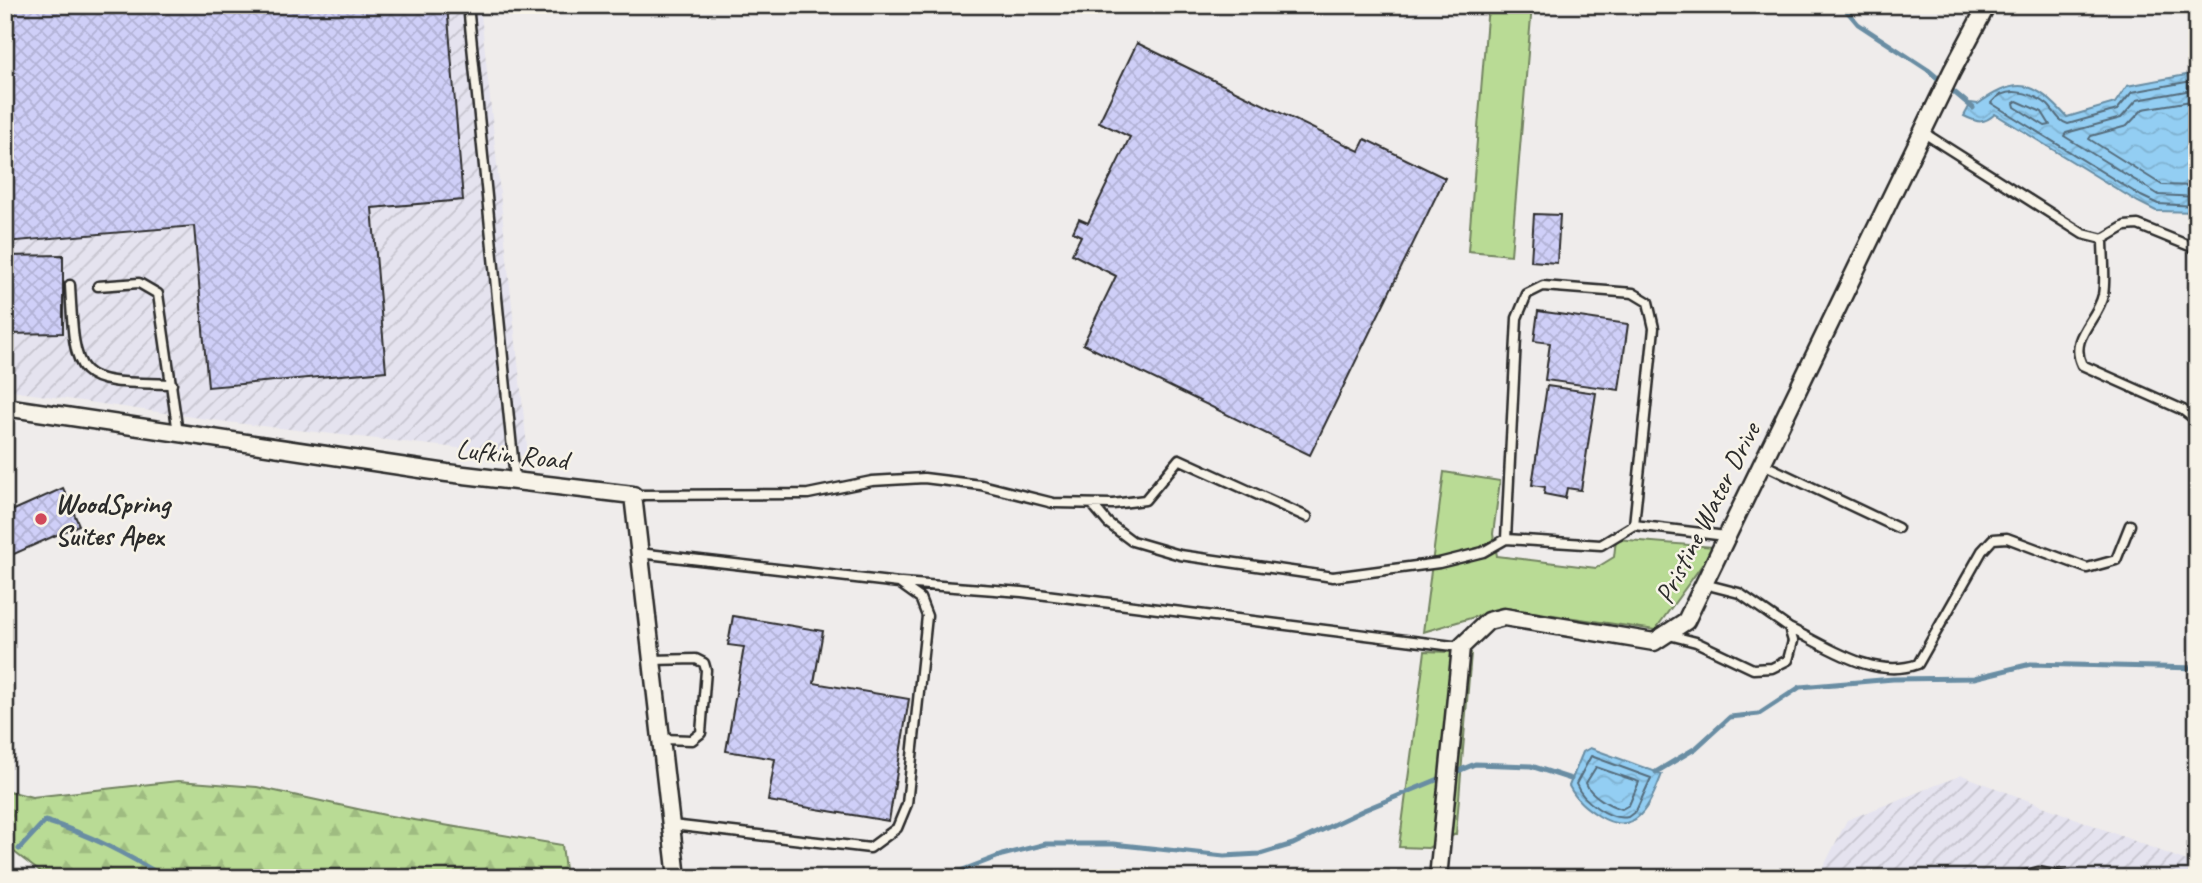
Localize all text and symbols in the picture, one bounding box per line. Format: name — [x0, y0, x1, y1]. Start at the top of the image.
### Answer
street label: Pristine Water Drive — [1646, 415, 1769, 609]
street label: Lufkin Road — [454, 431, 574, 478]
place label: WoodSpring Suites Apex — [55, 486, 173, 553]
marker: WoodSpring Suites Apex — [33, 511, 49, 527]

